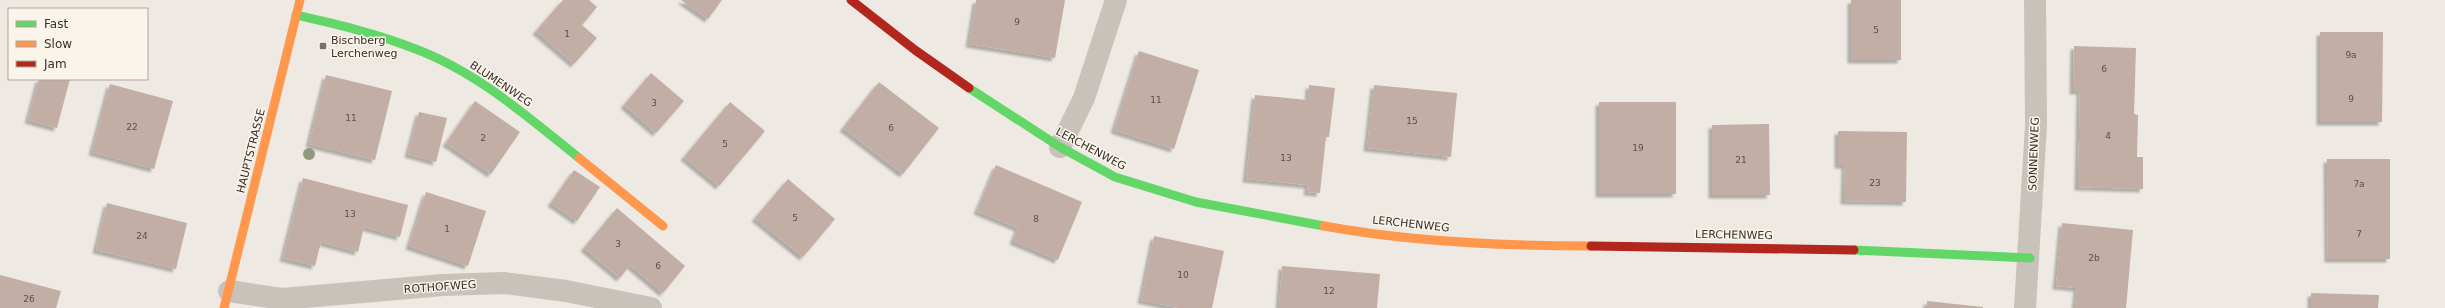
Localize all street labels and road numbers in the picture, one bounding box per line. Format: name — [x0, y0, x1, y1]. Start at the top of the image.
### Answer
street label: BLUMENWEG — [467, 58, 535, 110]
street label: HAUPTSTRASSE — [234, 107, 268, 195]
street label: SONNENWEG — [2026, 117, 2042, 191]
street label: LERCHENWEG — [1054, 125, 1128, 173]
street label: LERCHENWEG — [1372, 213, 1450, 235]
street label: LERCHENWEG — [1695, 228, 1773, 242]
street label: ROTHOFWEG — [403, 278, 477, 296]

